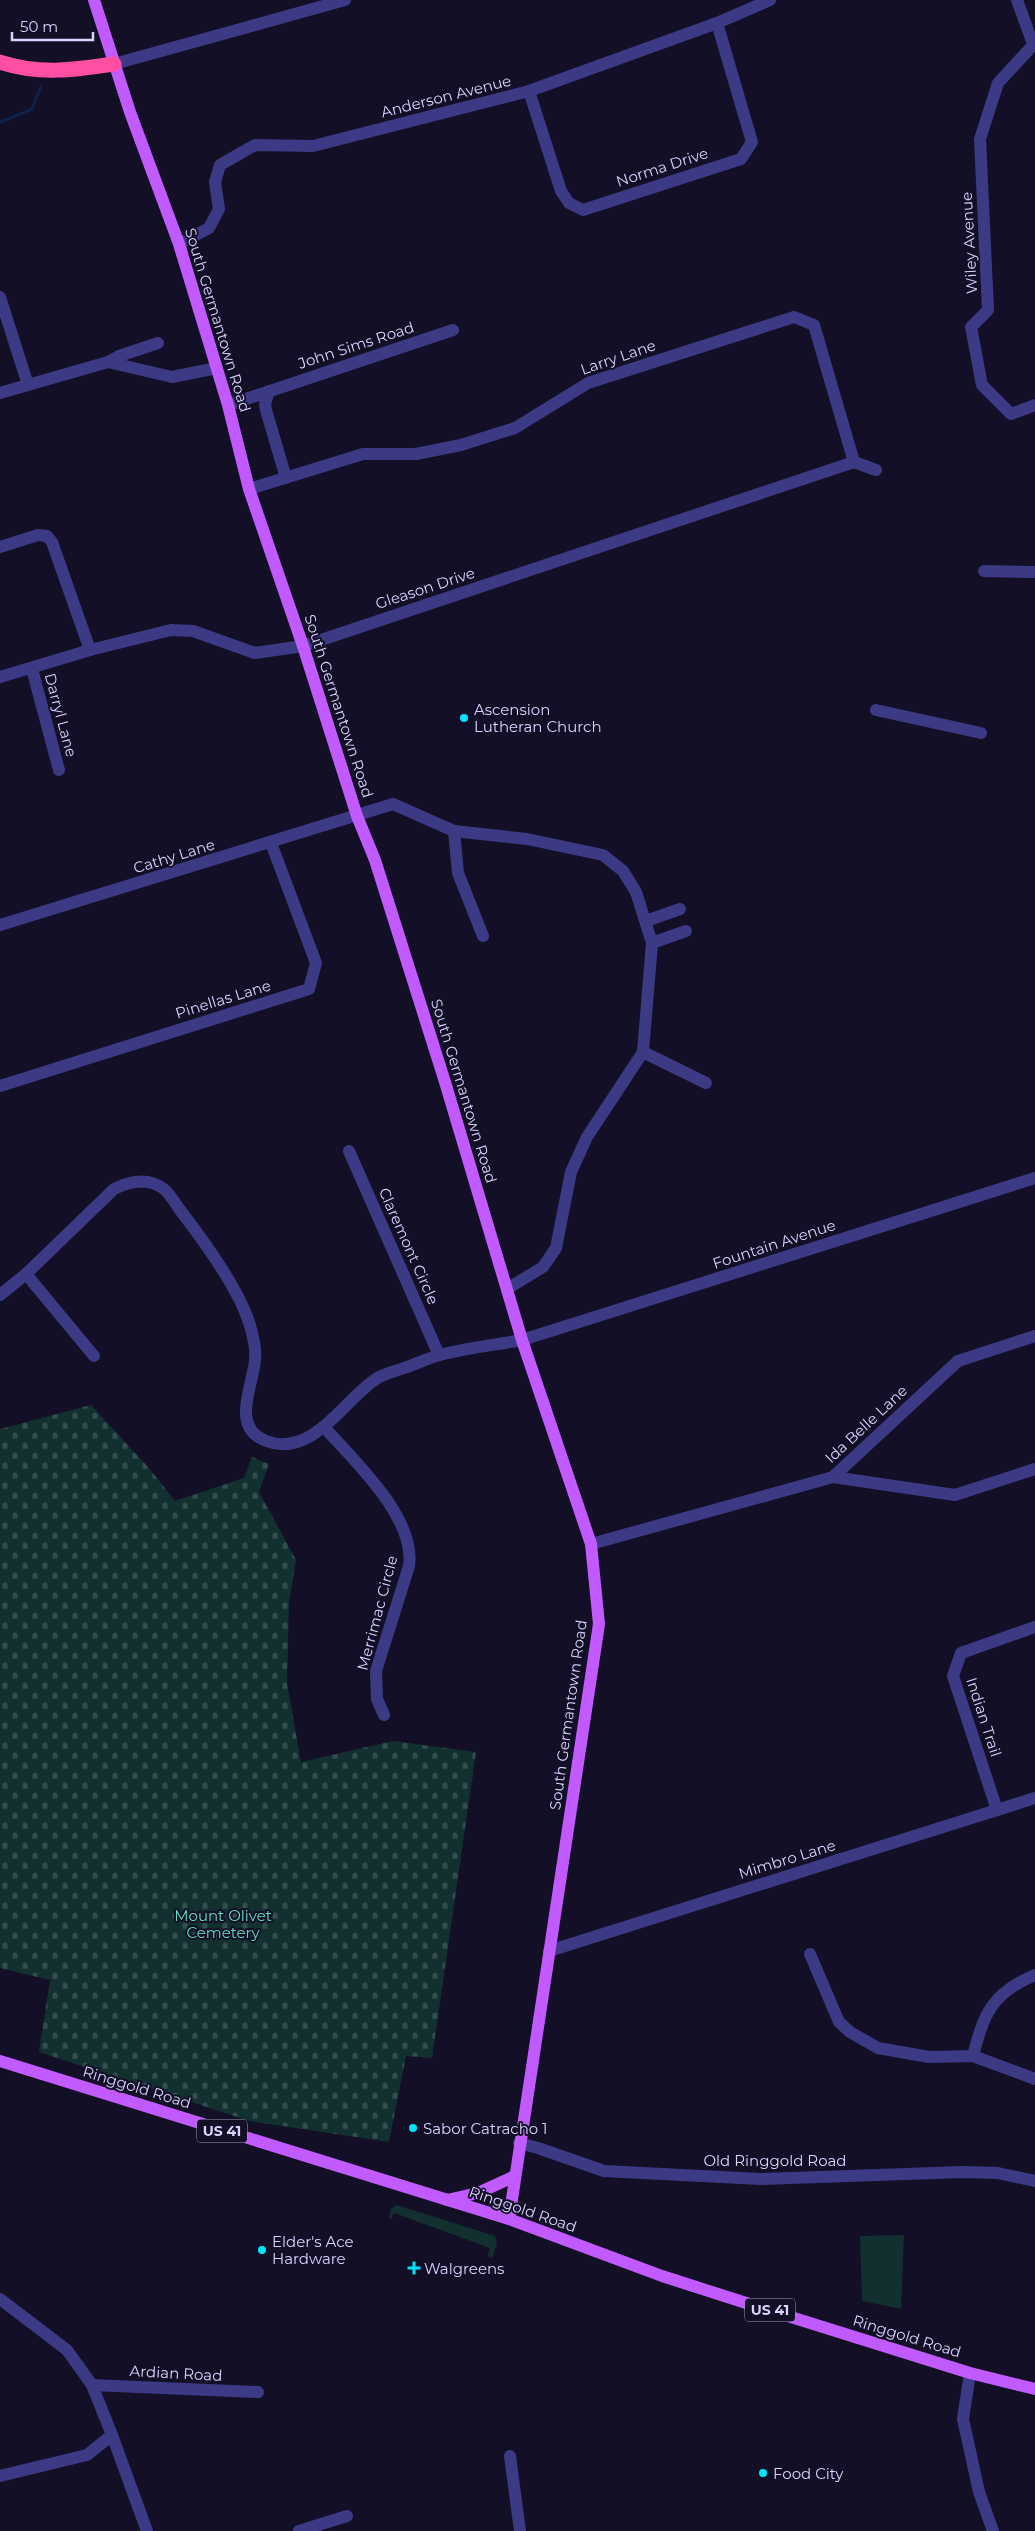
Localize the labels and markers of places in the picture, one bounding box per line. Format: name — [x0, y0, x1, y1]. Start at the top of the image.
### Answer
place label: Ascension Lutheran Church — [474, 700, 602, 736]
marker: Ascension Lutheran Church — [458, 712, 470, 724]
place label: Sabor Catracho 1 — [423, 2119, 548, 2138]
marker: Sabor Catracho 1 — [407, 2122, 419, 2134]
place label: Elder's Ace Hardware — [272, 2232, 354, 2268]
marker: Elder's Ace Hardware — [256, 2244, 268, 2256]
place label: Walgreens — [424, 2259, 504, 2278]
marker: Walgreens — [408, 2262, 420, 2274]
place label: Food City — [773, 2464, 844, 2483]
marker: Food City — [757, 2467, 769, 2479]

